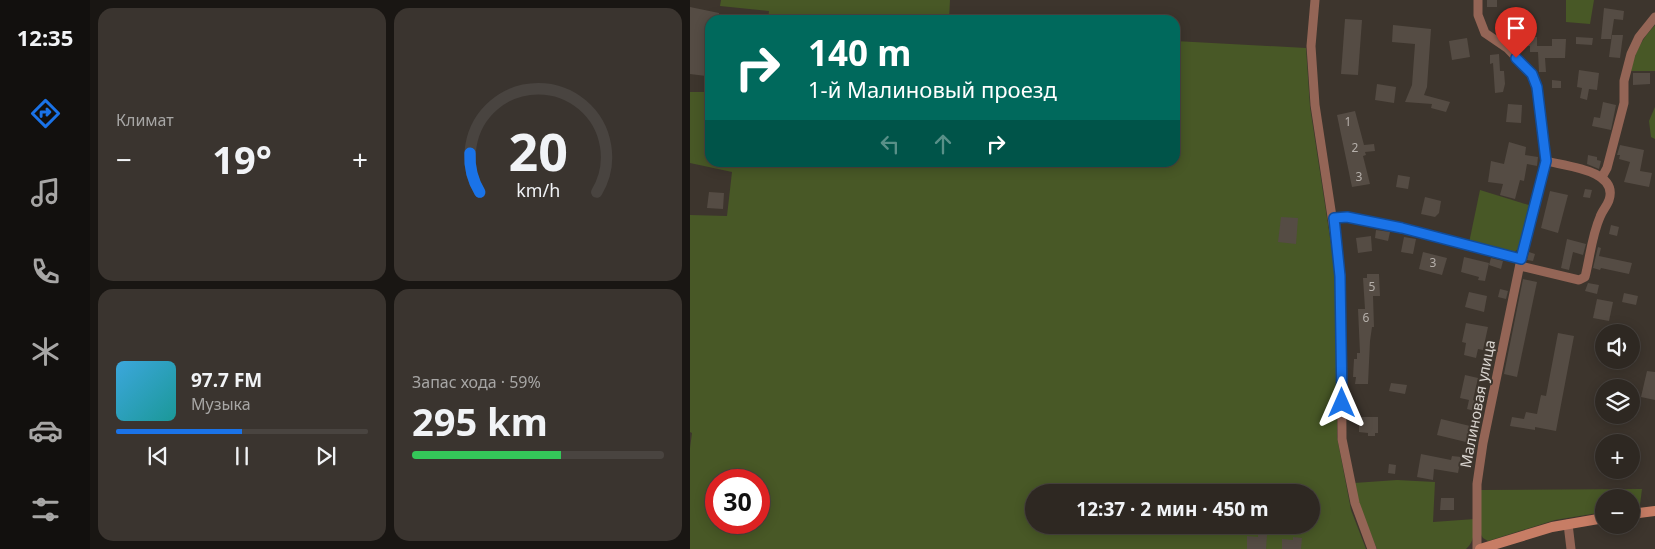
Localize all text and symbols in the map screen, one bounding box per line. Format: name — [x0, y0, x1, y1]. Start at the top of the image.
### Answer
pin — [1495, 7, 1537, 58]
icon: arrive — [1502, 14, 1530, 42]
text: 12:35 — [17, 22, 73, 52]
text: 140 m — [808, 29, 911, 76]
icon: right — [725, 35, 790, 100]
text: 1-й Малиновый проезд — [808, 74, 1057, 104]
icon: directions — [28, 96, 63, 131]
text: Климат — [116, 109, 174, 131]
house number: 1 — [1345, 113, 1351, 130]
text: 20 — [508, 115, 568, 186]
icon: left — [876, 130, 904, 158]
icon: ahead — [929, 130, 957, 158]
icon: right — [982, 130, 1010, 158]
text: 19° — [212, 133, 272, 185]
house number: 2 — [1352, 139, 1359, 156]
text: − — [116, 140, 132, 178]
text: + — [352, 140, 368, 178]
house number: 3 — [1356, 168, 1363, 185]
icon: music — [28, 175, 63, 210]
text: km/h — [516, 178, 560, 202]
icon: phone — [28, 254, 63, 289]
house number: 3 — [1430, 254, 1437, 271]
house number: 5 — [1369, 278, 1376, 295]
house number: 6 — [1363, 309, 1370, 326]
map controls — [1595, 324, 1640, 534]
button: sound — [1595, 324, 1640, 369]
icon: climate — [28, 334, 63, 369]
street label: Малиновая улица — [1455, 338, 1499, 470]
text: 97.7 FM — [191, 367, 262, 393]
text: Запас хода · 59% — [412, 371, 541, 393]
position arrow — [1315, 376, 1367, 428]
button: layers — [1595, 379, 1640, 424]
text: Музыка — [191, 393, 251, 415]
text: 295 km — [412, 395, 548, 447]
icon: car — [28, 413, 63, 448]
button: + — [1595, 434, 1640, 479]
icon: previous — [144, 442, 172, 470]
icon: pause — [228, 442, 256, 470]
icon: next — [312, 442, 340, 470]
speed limit sign: 30 — [705, 469, 770, 534]
button: − — [1595, 489, 1640, 534]
icon: filters — [28, 492, 63, 527]
text: 12:37 · 2 мин · 450 m — [1076, 496, 1269, 522]

